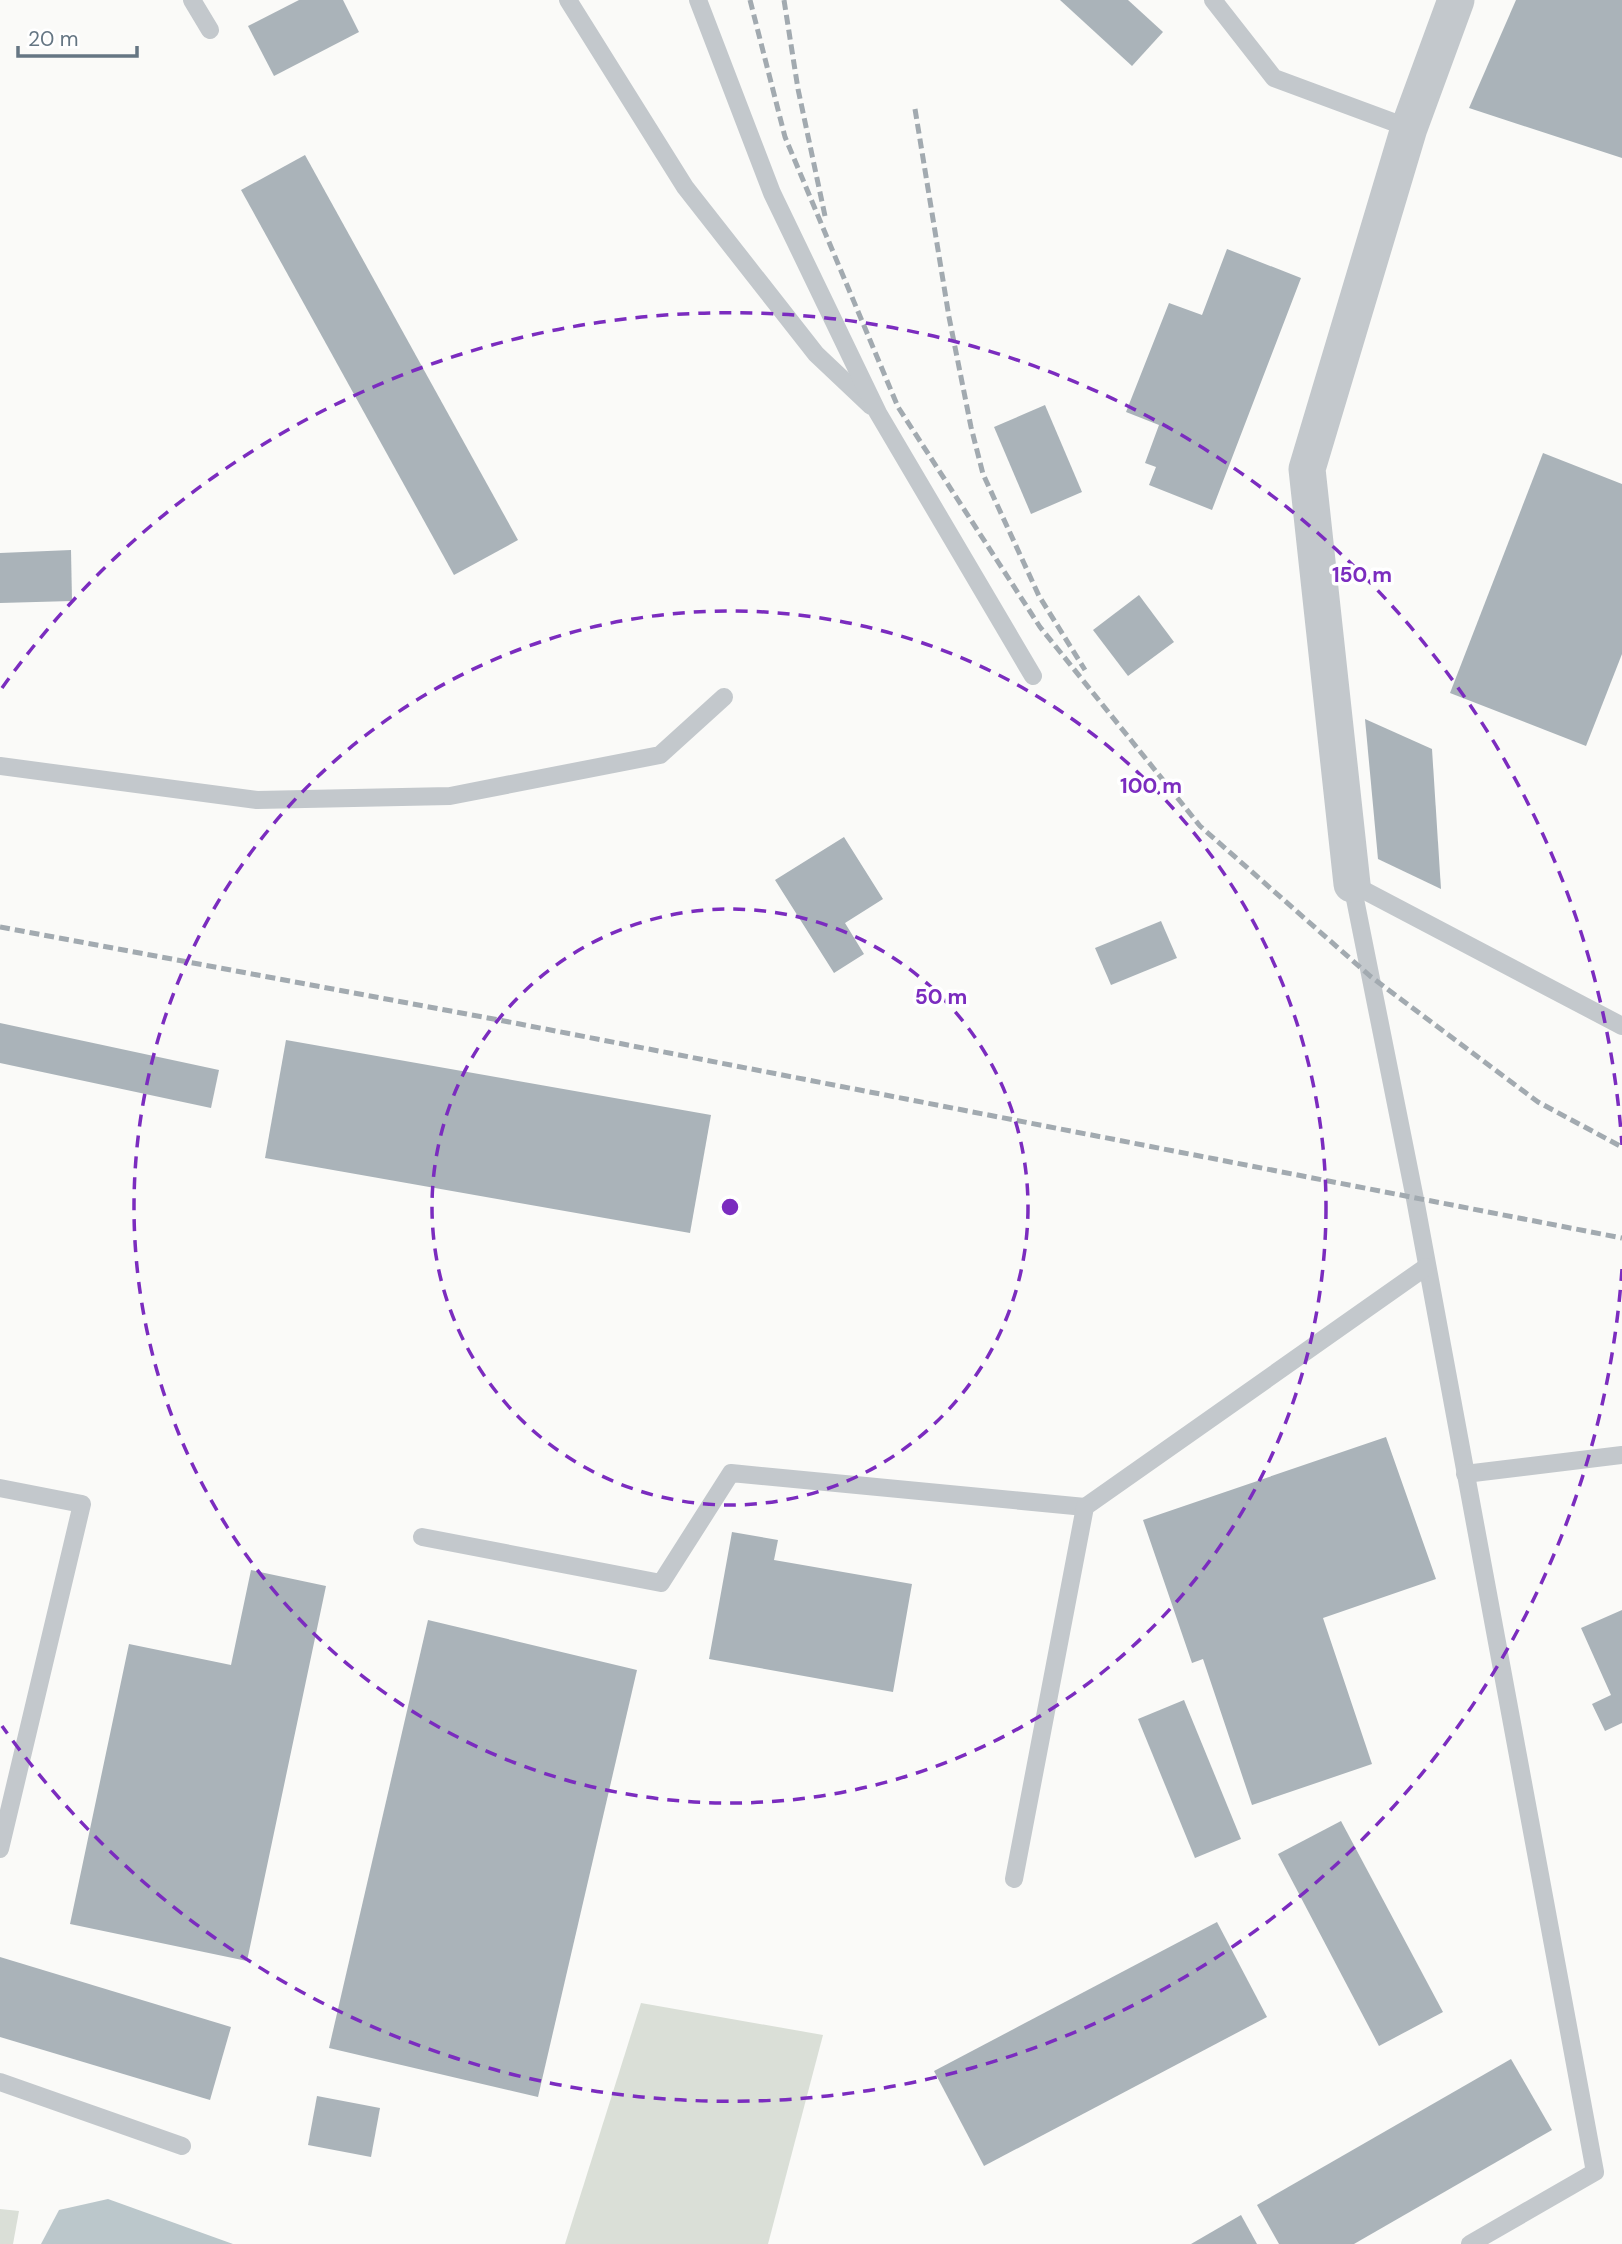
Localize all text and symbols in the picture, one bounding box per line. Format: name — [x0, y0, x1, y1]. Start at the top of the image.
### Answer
scale bar — [18, 14, 136, 58]
text: 20 m — [28, 25, 79, 53]
text: 150 m — [1332, 561, 1392, 589]
text: 100 m — [1120, 772, 1182, 800]
text: 50 m — [915, 983, 967, 1011]
centre of rings — [718, 1195, 742, 1219]

